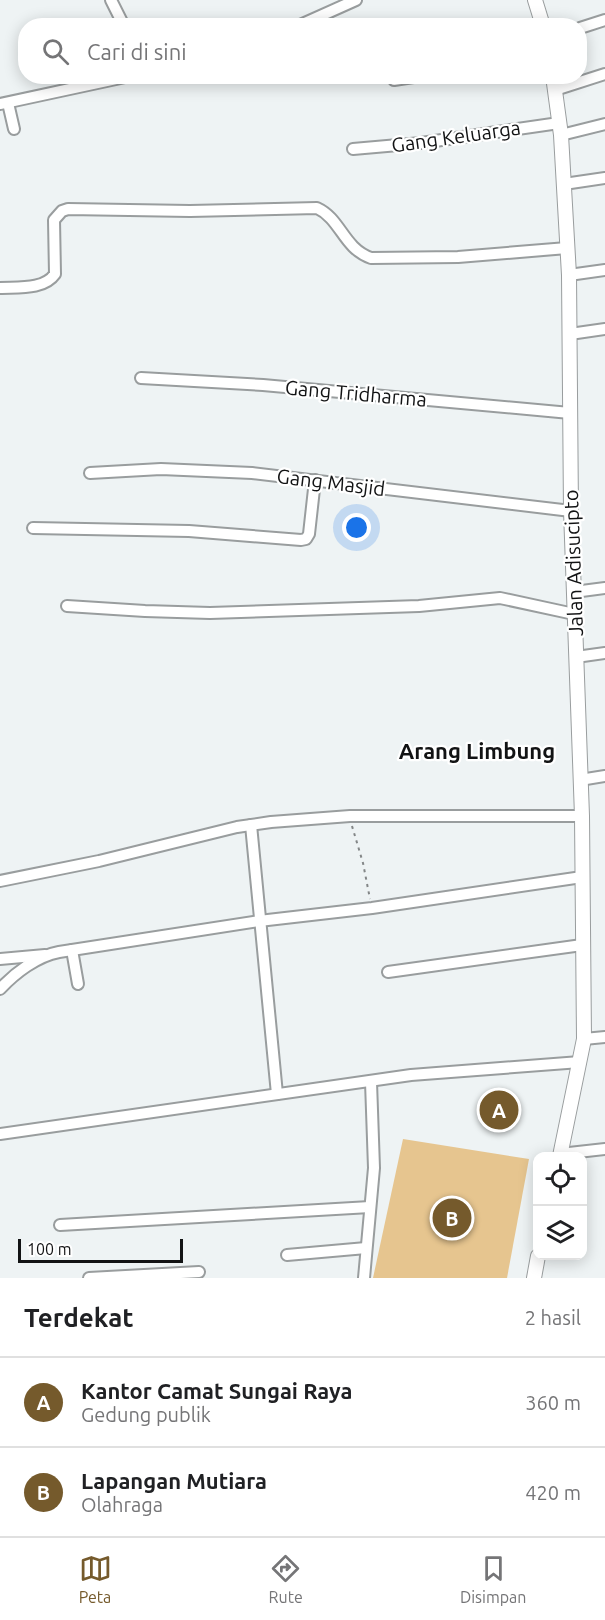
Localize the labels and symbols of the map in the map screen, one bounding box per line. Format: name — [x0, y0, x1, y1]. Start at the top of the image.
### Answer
street label: Gang Keluarga — [390, 116, 522, 156]
street label: Gang Tridharma — [284, 375, 428, 411]
street label: Gang Masjid — [276, 464, 386, 500]
street label: Jalan Adisucipto — [559, 489, 587, 637]
your location — [342, 513, 371, 542]
district label: Arang Limbung — [399, 738, 555, 763]
pin: A — [480, 1088, 518, 1132]
pin: B — [432, 1196, 472, 1240]
scale bar — [18, 1236, 183, 1264]

